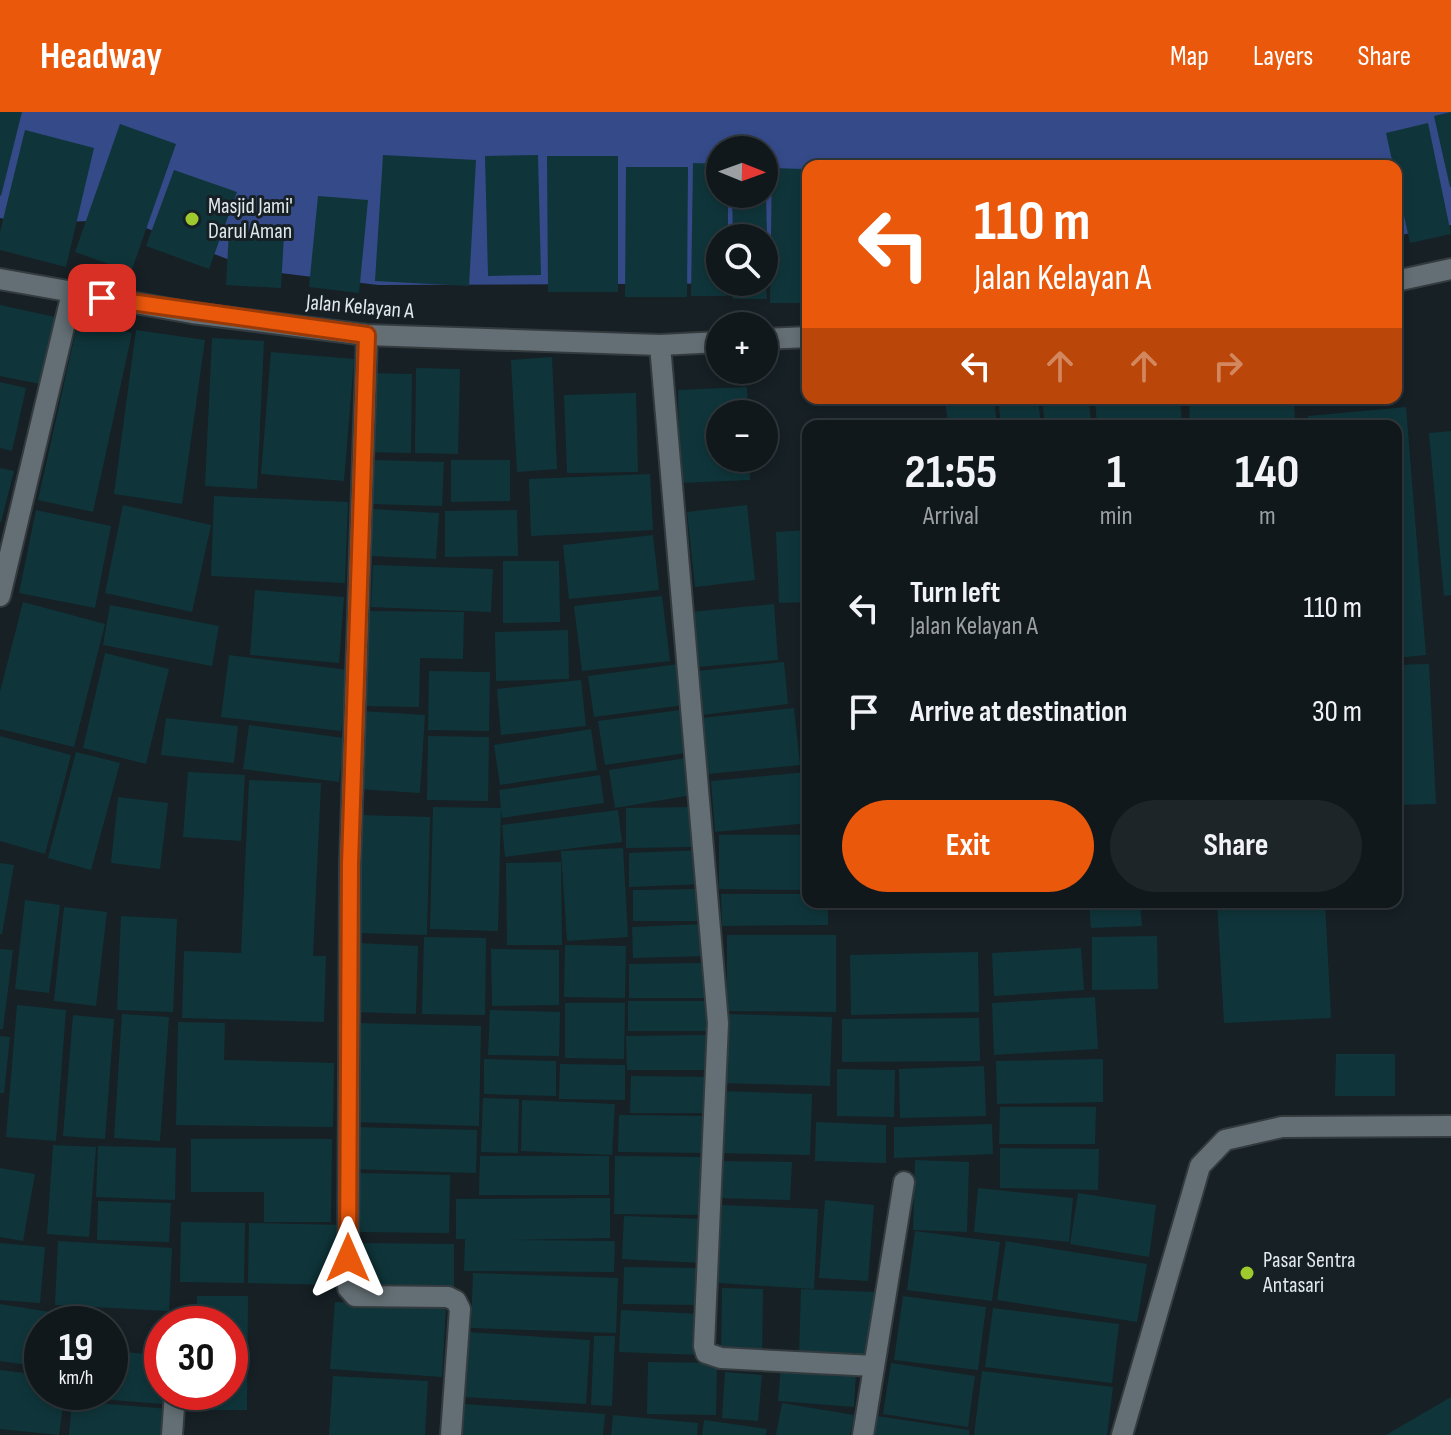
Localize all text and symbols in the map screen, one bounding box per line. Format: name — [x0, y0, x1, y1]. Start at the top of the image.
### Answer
text: Headway — [40, 34, 162, 79]
text: Map — [1170, 40, 1209, 73]
text: Layers — [1253, 40, 1313, 73]
text: Share — [1357, 40, 1411, 73]
north arrow — [706, 136, 778, 208]
map controls — [706, 136, 778, 472]
text: 110 m — [974, 189, 1090, 256]
icon: left — [842, 192, 946, 296]
place label: Masjid Jami' Darul Aman — [208, 193, 293, 245]
marker: Masjid Jami' Darul Aman — [183, 210, 201, 228]
button: search — [706, 224, 778, 296]
text: Jalan Kelayan A — [974, 257, 1151, 300]
pin — [68, 264, 136, 332]
icon: arrive — [80, 276, 124, 320]
street label: Jalan Kelayan A — [304, 289, 416, 325]
button: + — [706, 312, 778, 384]
icon: left — [954, 344, 998, 388]
icon: ahead — [1038, 344, 1082, 388]
icon: ahead — [1122, 344, 1166, 388]
icon: right — [1206, 344, 1250, 388]
button: − — [706, 400, 778, 472]
text: 21:55 — [905, 444, 997, 501]
text: 1 — [1107, 444, 1126, 501]
text: 140 — [1235, 444, 1299, 501]
text: Arrival — [923, 501, 979, 532]
text: min — [1100, 501, 1133, 532]
text: m — [1259, 501, 1276, 532]
text: Turn left — [910, 575, 1000, 611]
icon: left — [842, 586, 886, 630]
text: 110 m — [1304, 590, 1362, 626]
text: Jalan Kelayan A — [910, 611, 1038, 642]
icon: arrive — [842, 690, 886, 734]
text: Arrive at destination — [910, 694, 1127, 730]
text: 30 m — [1312, 694, 1362, 730]
button: Exit — [842, 800, 1094, 892]
button: Share — [1110, 800, 1362, 892]
position arrow — [306, 1216, 390, 1300]
place label: Pasar Sentra Antasari — [1262, 1247, 1356, 1299]
marker: Pasar Sentra Antasari — [1238, 1264, 1256, 1282]
speed limit sign: 30 — [144, 1306, 248, 1410]
text: 19 — [59, 1324, 93, 1372]
text: km/h — [59, 1366, 93, 1390]

